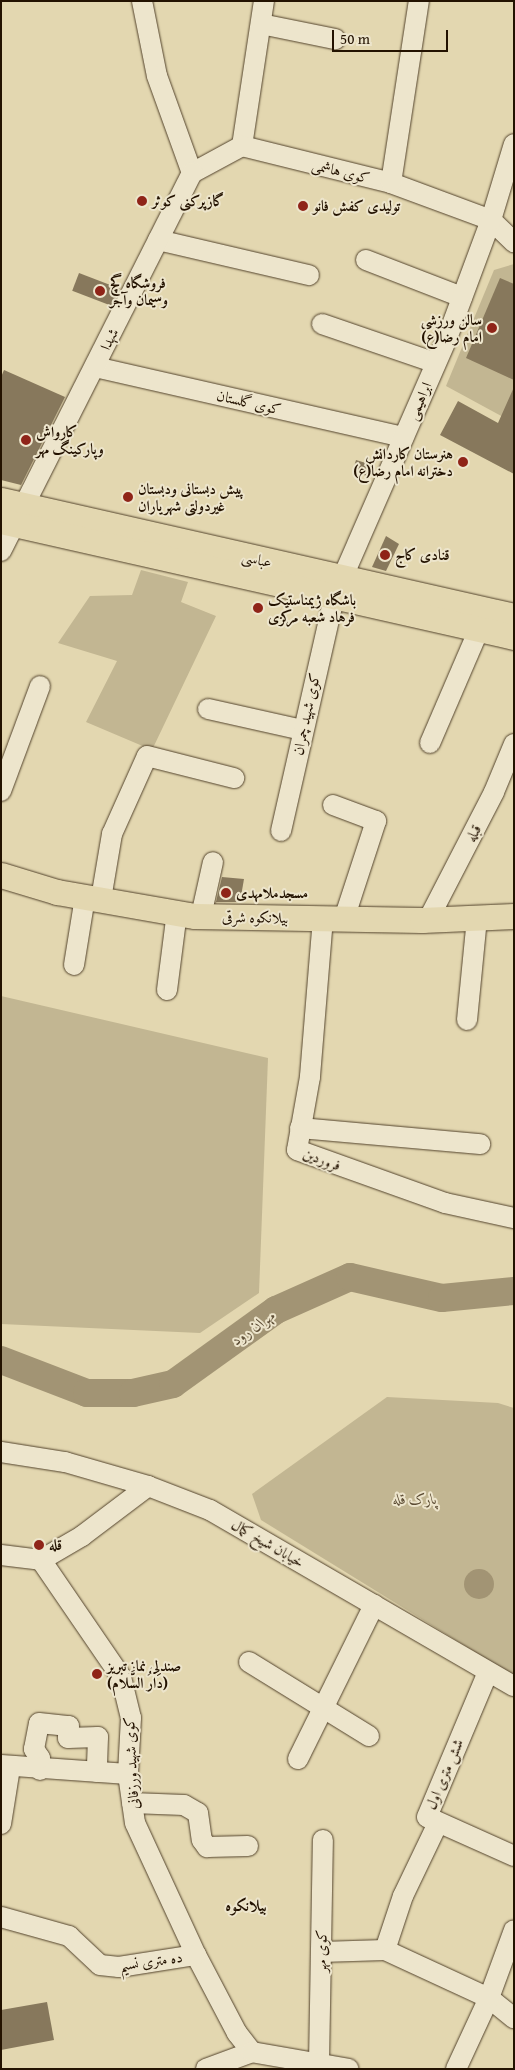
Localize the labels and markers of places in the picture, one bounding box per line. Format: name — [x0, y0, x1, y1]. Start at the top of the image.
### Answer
place label: گازپرکنی کوثر — [152, 192, 224, 210]
marker: گازپرکنی کوثر — [136, 195, 148, 207]
place label: تولیدی کفش فانو — [313, 197, 400, 215]
marker: تولیدی کفش فانو — [297, 200, 309, 212]
place label: فروشگاه گچ وسیمان وآجر — [110, 273, 168, 308]
marker: فروشگاه گچ وسیمان وآجر — [94, 285, 106, 297]
place label: سالن ورزشی امام رضا(ع) — [421, 310, 482, 345]
marker: سالن ورزشی امام رضا(ع) — [486, 322, 498, 334]
place label: کارواش وپارکینگ مهر — [36, 422, 104, 457]
marker: کارواش وپارکینگ مهر — [20, 434, 32, 446]
place label: هنرستان کاردانش دخترانه امام رضا(ع) — [353, 444, 453, 479]
marker: هنرستان کاردانش دخترانه امام رضا(ع) — [457, 456, 469, 468]
place label: پیش دبستانی ودبستان غیردولتی شهریاران — [138, 479, 244, 514]
marker: پیش دبستانی ودبستان غیردولتی شهریاران — [122, 491, 134, 503]
place label: قنادی کاج — [395, 546, 450, 564]
marker: قنادی کاج — [379, 549, 391, 561]
place label: باشگاه ژیمناستیک فرهاد شعبه مرکزی — [268, 590, 356, 625]
marker: باشگاه ژیمناستیک فرهاد شعبه مرکزی — [252, 602, 264, 614]
place label: مسجدملامهدی — [236, 884, 308, 902]
marker: مسجدملامهدی — [220, 887, 232, 899]
place label: قله — [49, 1536, 62, 1554]
marker: قله — [33, 1539, 45, 1551]
place label: صندلی نماز تبریز (دَارُ السَّلام) — [107, 1656, 181, 1691]
marker: صندلی نماز تبریز (دَارُ السَّلام) — [91, 1668, 103, 1680]

